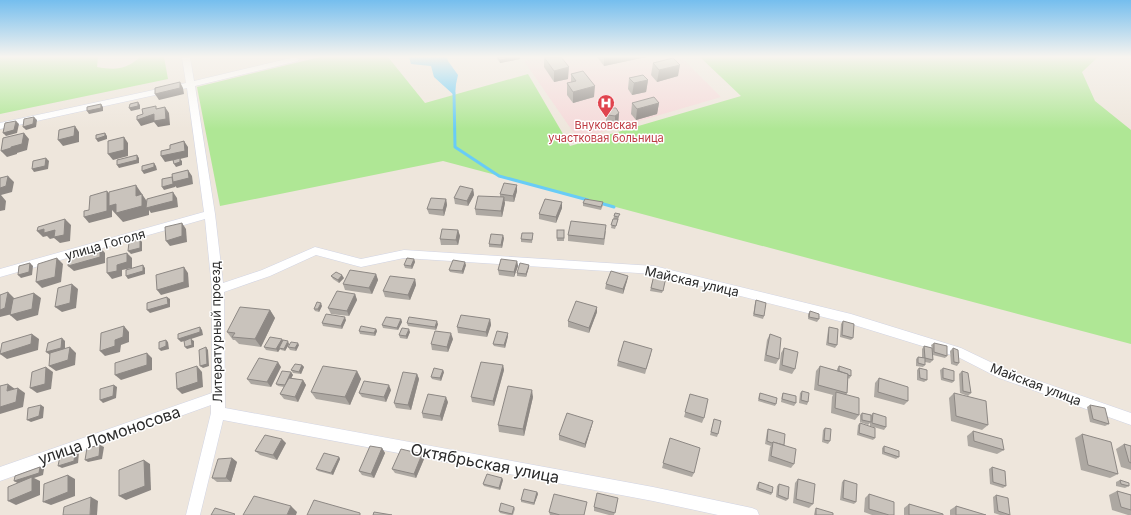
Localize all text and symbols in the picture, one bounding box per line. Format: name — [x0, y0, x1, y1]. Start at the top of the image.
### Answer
hospital icon: Внуковская участковая больница — [596, 93, 616, 118]
place label: Внуковская участковая больница — [548, 118, 664, 145]
street label: улица Гоголя — [63, 225, 147, 263]
street label: Литературный проезд — [207, 261, 225, 403]
street label: Майская улица — [643, 262, 741, 300]
street label: Майская улица — [988, 359, 1084, 409]
street label: улица Ломоносова — [35, 401, 183, 469]
street label: Октябрьская улица — [409, 439, 561, 487]

